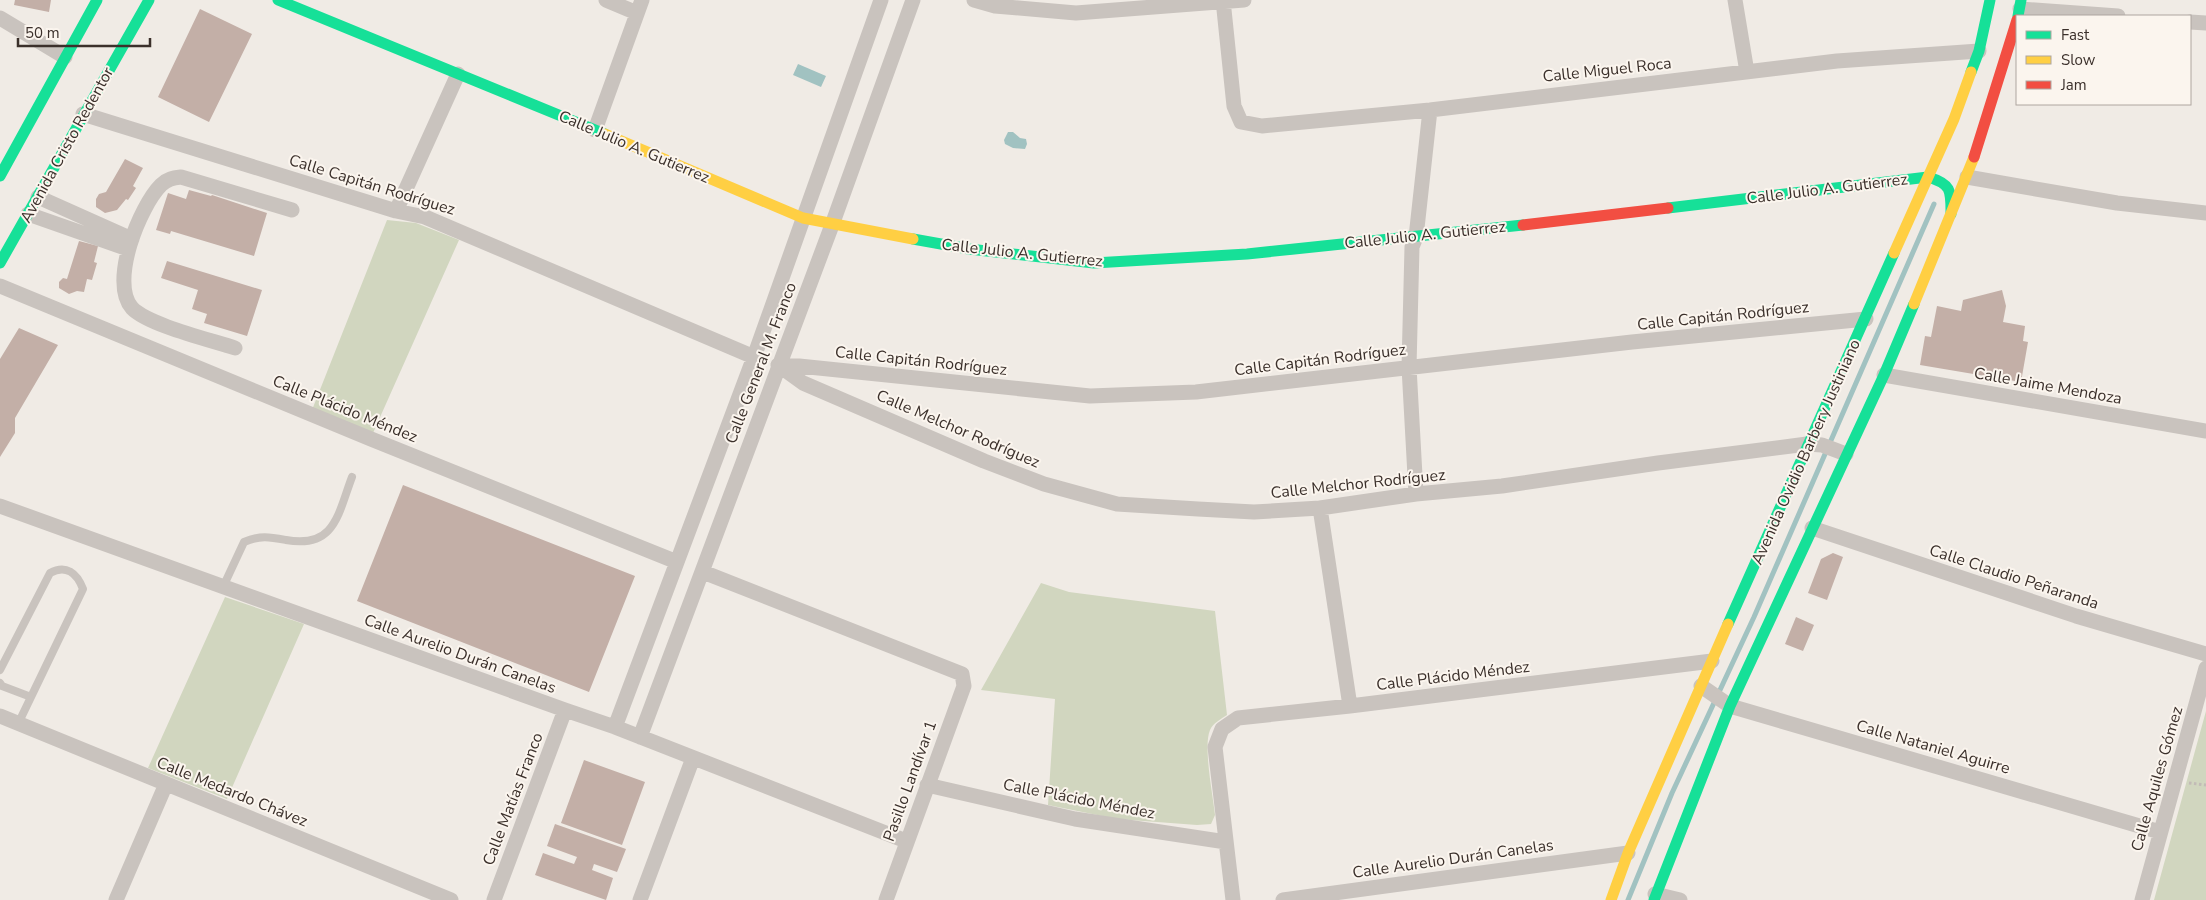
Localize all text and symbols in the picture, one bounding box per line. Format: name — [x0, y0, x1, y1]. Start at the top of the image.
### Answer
scale bar — [18, 15, 150, 47]
legend — [2016, 15, 2191, 105]
text: 50 m — [25, 23, 60, 43]
text: Fast — [2061, 25, 2090, 45]
text: Slow — [2061, 50, 2096, 70]
street label: Calle Miguel Roca — [1542, 52, 1672, 88]
street label: Avenida Cristo Redentor — [15, 63, 119, 227]
text: Jam — [2060, 75, 2087, 95]
street label: Calle Julio A. Gutierrez — [555, 105, 713, 189]
street label: Calle Capitán Rodríguez — [286, 149, 458, 221]
street label: Calle Julio A. Gutierrez — [1745, 168, 1909, 210]
street label: Calle Julio A. Gutierrez — [1343, 216, 1507, 254]
street label: Calle Julio A. Gutierrez — [940, 234, 1104, 272]
street label: Calle General M. Franco — [720, 279, 802, 447]
street label: Calle Capitán Rodríguez — [1636, 296, 1810, 336]
street label: Avenida Ovidio Barbery Justiniano — [1746, 336, 1866, 568]
street label: Calle Capitán Rodríguez — [1233, 339, 1407, 381]
street label: Calle Capitán Rodríguez — [834, 341, 1008, 381]
street label: Calle Jaime Mendoza — [1972, 362, 2124, 410]
street label: Calle Plácido Méndez — [269, 370, 421, 448]
street label: Calle Melchor Rodríguez — [873, 385, 1043, 473]
street label: Calle Melchor Rodríguez — [1270, 464, 1446, 504]
street label: Calle Claudio Peñaranda — [1926, 539, 2102, 615]
street label: Calle Aurelio Durán Canelas — [361, 609, 559, 699]
street label: Calle Plácido Méndez — [1375, 656, 1531, 696]
street label: Calle Aquiles Gómez — [2126, 704, 2188, 854]
street label: Calle Nataniel Aguirre — [1854, 715, 2012, 779]
street label: Pasillo Landívar 1 — [878, 717, 942, 845]
street label: Calle Matías Franco — [478, 729, 549, 869]
street label: Calle Medardo Chávez — [153, 752, 311, 832]
street label: Calle Plácido Méndez — [1001, 773, 1157, 825]
street label: Calle Aurelio Durán Canelas — [1351, 834, 1555, 884]

